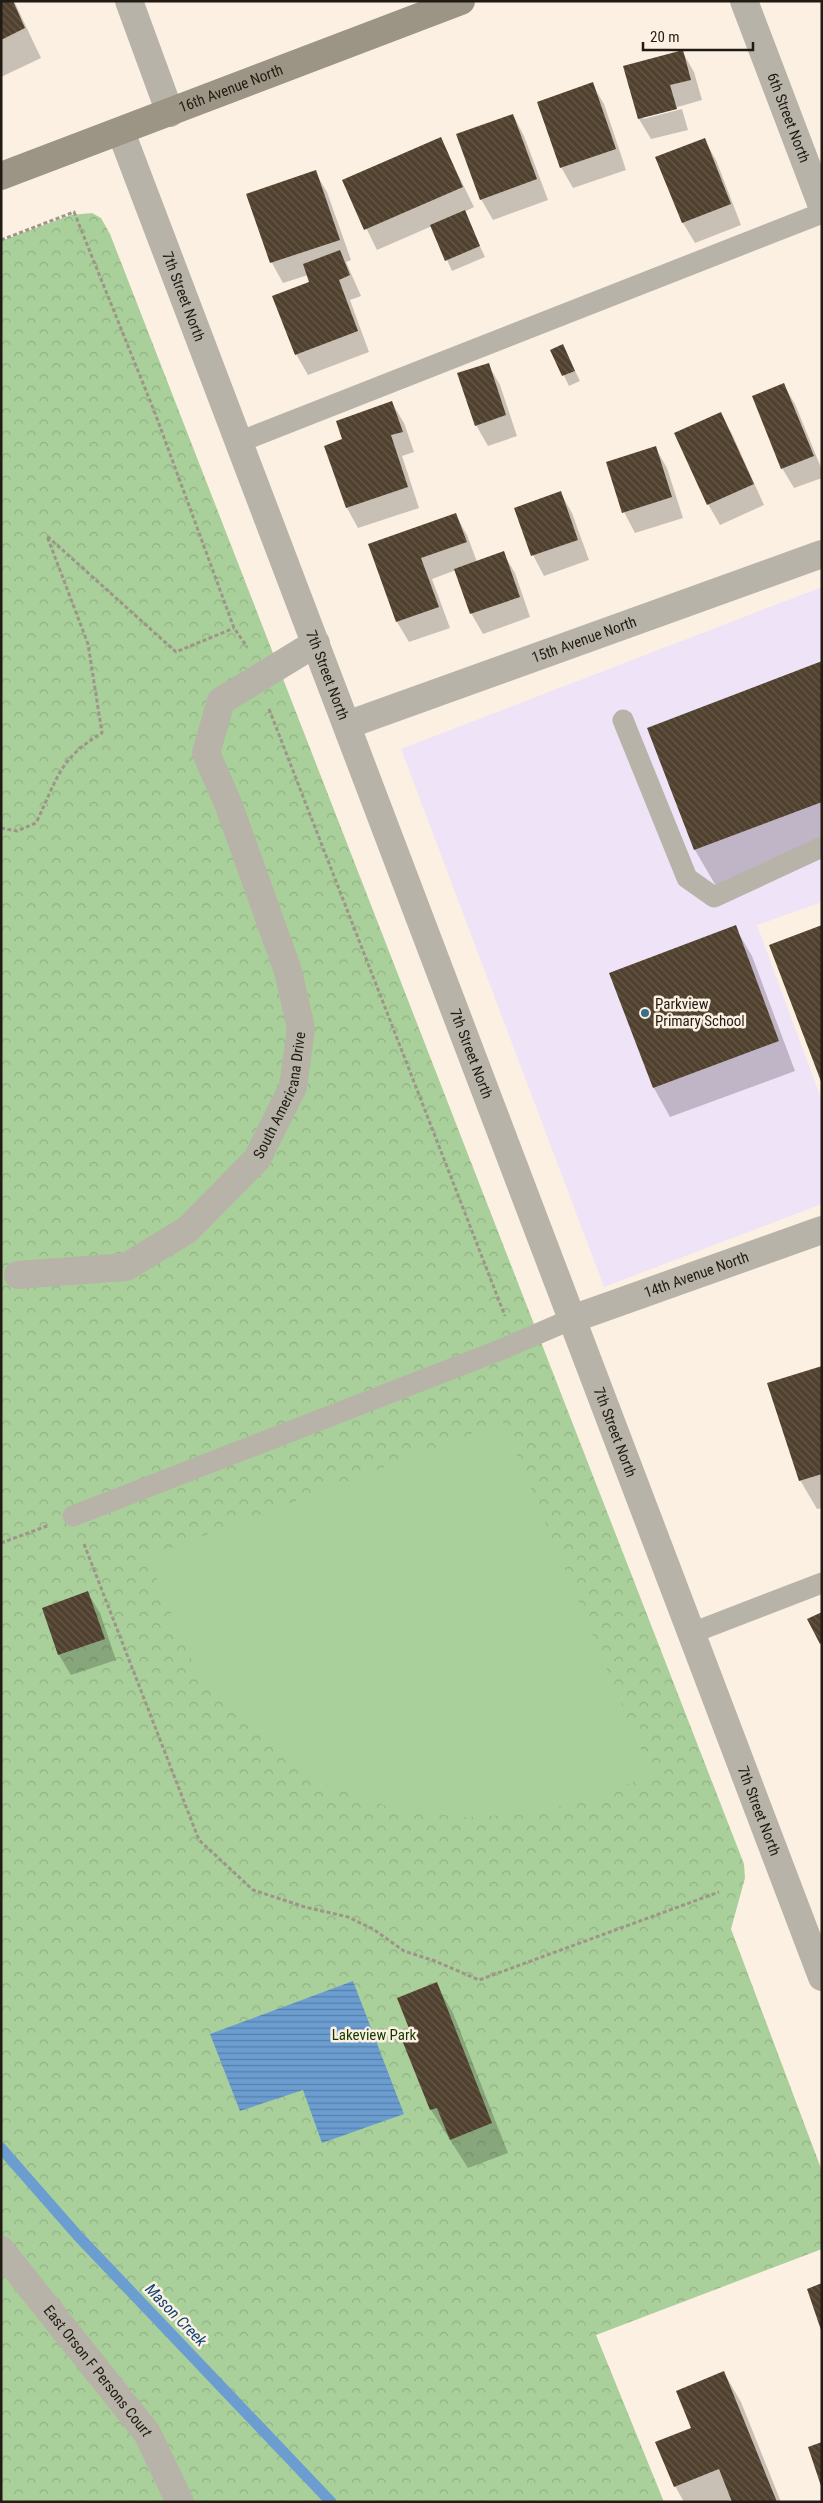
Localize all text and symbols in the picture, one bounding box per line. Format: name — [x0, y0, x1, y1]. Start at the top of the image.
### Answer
scale bar — [643, 20, 753, 52]
text: 20 m — [650, 28, 680, 46]
street label: 16th Avenue North — [176, 61, 286, 117]
street label: 6th Street North — [763, 70, 814, 165]
street label: 7th Street North — [158, 249, 209, 344]
street label: 15th Avenue North — [529, 613, 639, 667]
street label: 7th Street North — [302, 628, 353, 723]
place label: Parkview Primary School — [655, 995, 745, 1030]
street label: 7th Street North — [446, 1006, 496, 1101]
marker: Parkview Primary School — [639, 1007, 651, 1019]
street label: South Americana Drive — [250, 1031, 309, 1162]
street label: 14th Avenue North — [641, 1248, 751, 1302]
street label: 7th Street North — [590, 1385, 640, 1480]
street label: 7th Street North — [734, 1763, 784, 1858]
park label: Lakeview Park — [332, 2026, 417, 2044]
water label: Mason Creek — [141, 2280, 211, 2351]
street label: East Orson F Persons Court — [40, 2302, 156, 2439]

